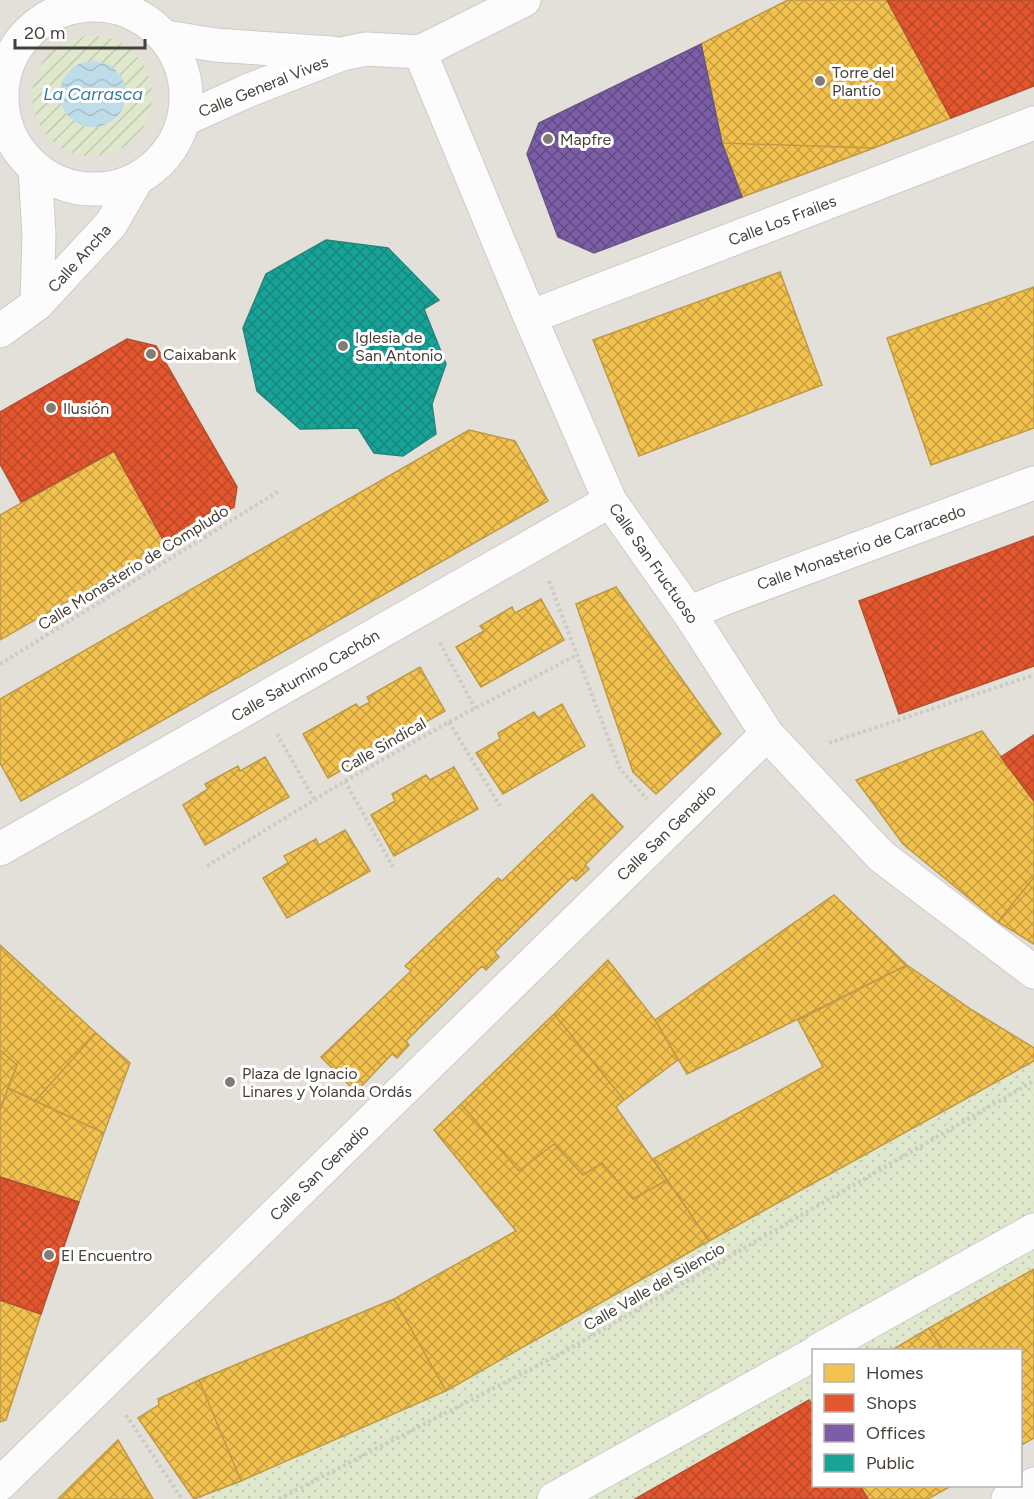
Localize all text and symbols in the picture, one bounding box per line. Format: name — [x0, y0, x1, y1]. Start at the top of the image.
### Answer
scale bar — [15, 12, 146, 50]
text: 20 m — [24, 22, 65, 44]
street label: Calle General Vives — [196, 52, 331, 121]
place label: Torre del Plantío — [832, 63, 894, 100]
marker: Torre del Plantío — [813, 74, 827, 88]
water label: La Carrasca — [43, 83, 143, 105]
place label: Mapfre — [560, 130, 611, 149]
marker: Mapfre — [541, 132, 555, 146]
street label: Calle Los Frailes — [726, 191, 839, 250]
street label: Calle Ancha — [44, 220, 115, 296]
place label: Iglesia de San Antonio — [355, 328, 443, 365]
marker: Iglesia de San Antonio — [336, 339, 350, 353]
place label: Caixabank — [163, 345, 237, 364]
marker: Caixabank — [144, 347, 158, 361]
place label: Ilusión — [63, 399, 109, 418]
marker: Ilusión — [44, 401, 58, 415]
street label: Calle San Fructuoso — [605, 499, 702, 627]
street label: Calle Monasterio de Compludo — [35, 501, 232, 634]
street label: Calle Monasterio de Carracedo — [754, 501, 968, 594]
street label: Calle Saturnino Cachón — [228, 625, 383, 726]
street label: Calle Sindical — [337, 713, 429, 777]
street label: Calle San Genadio — [613, 780, 720, 885]
place label: Plaza de Ignacio Linares y Yolanda Ordás — [242, 1064, 412, 1101]
marker: Plaza de Ignacio Linares y Yolanda Ordás — [223, 1075, 237, 1089]
street label: Calle San Genadio — [266, 1120, 373, 1225]
street label: Calle Valle del Silencio — [580, 1238, 728, 1335]
place label: El Encuentro — [61, 1246, 152, 1265]
marker: El Encuentro — [42, 1248, 56, 1262]
legend — [812, 1349, 1022, 1487]
text: Homes — [866, 1362, 924, 1384]
text: Shops — [866, 1392, 917, 1414]
text: Offices — [866, 1422, 925, 1444]
text: Public — [866, 1452, 915, 1474]

